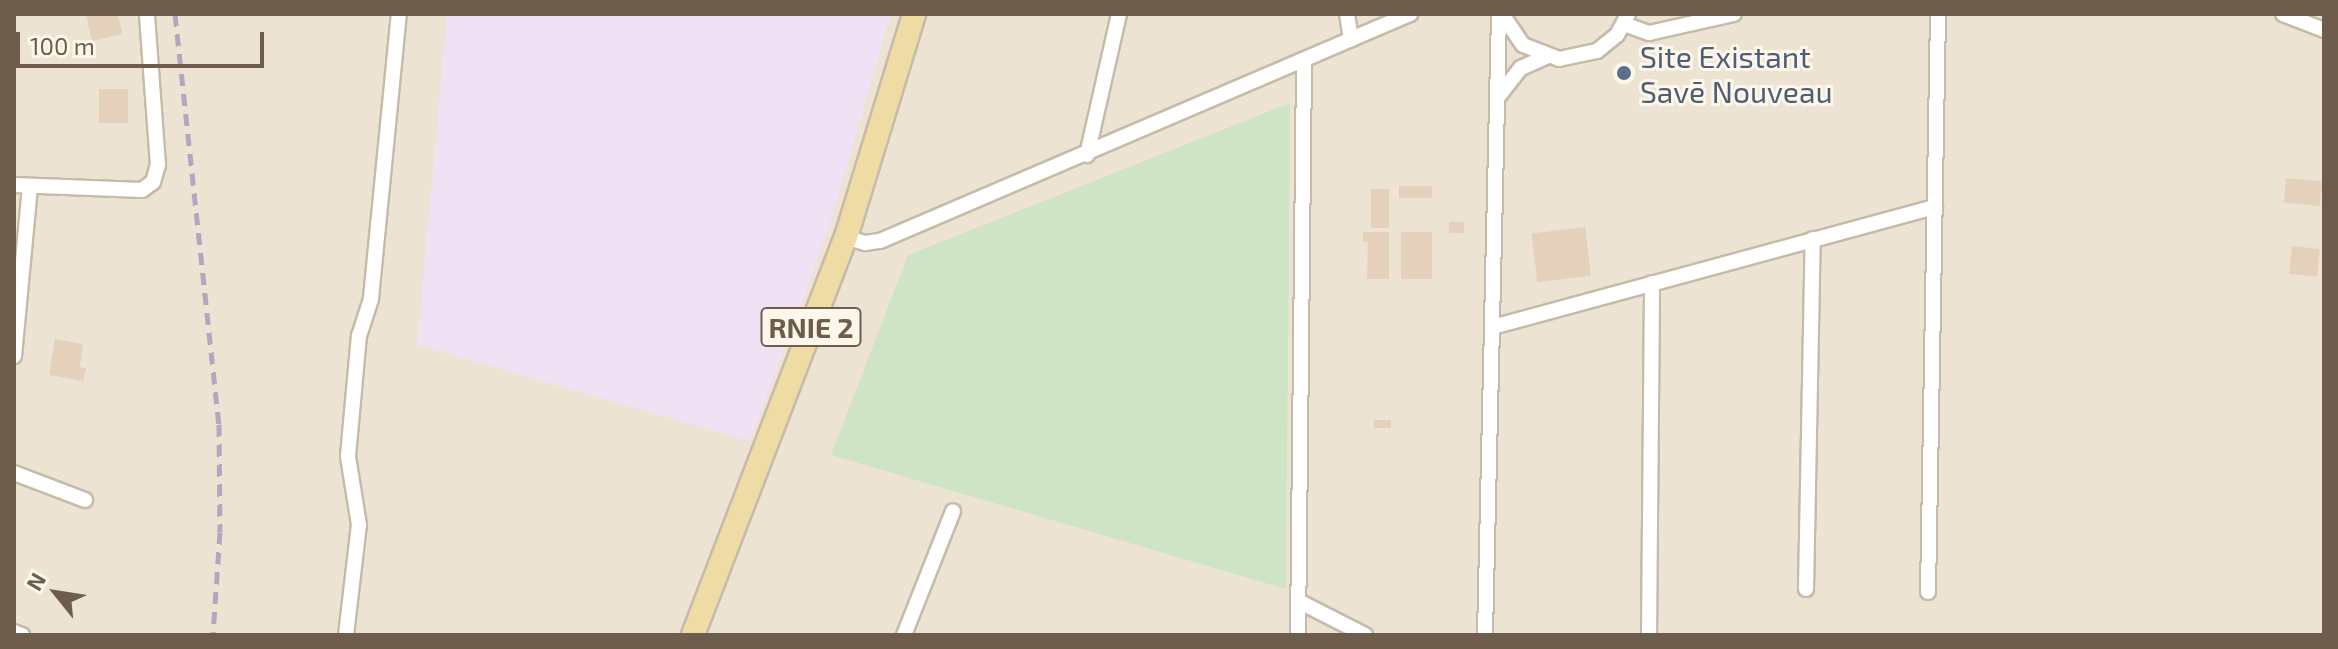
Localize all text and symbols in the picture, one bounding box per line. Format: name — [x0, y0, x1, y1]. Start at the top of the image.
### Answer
scale bar — [20, 16, 268, 66]
text: 100 m — [30, 31, 95, 60]
place label: Site Existant Savē Nouveau — [1640, 38, 1833, 108]
marker: Site Existant Savē Nouveau — [1615, 64, 1633, 82]
road number: RNIE 2 — [759, 303, 863, 351]
north arrow — [16, 553, 96, 633]
text: N — [20, 568, 50, 594]

